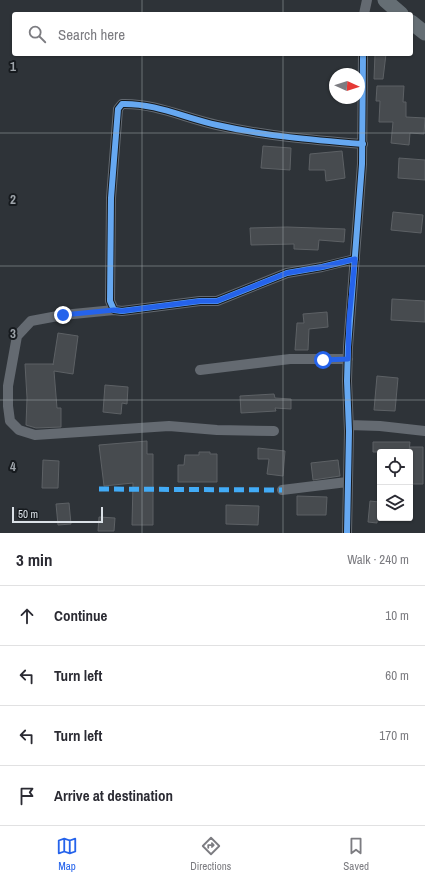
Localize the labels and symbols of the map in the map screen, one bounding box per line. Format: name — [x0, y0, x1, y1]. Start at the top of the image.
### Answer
text: 1 — [10, 58, 16, 75]
north arrow — [329, 68, 365, 104]
text: 2 — [10, 191, 16, 208]
route end — [54, 306, 72, 324]
text: 3 — [10, 325, 16, 342]
route start — [314, 351, 332, 369]
text: 4 — [10, 458, 16, 475]
scale bar — [12, 505, 103, 524]

